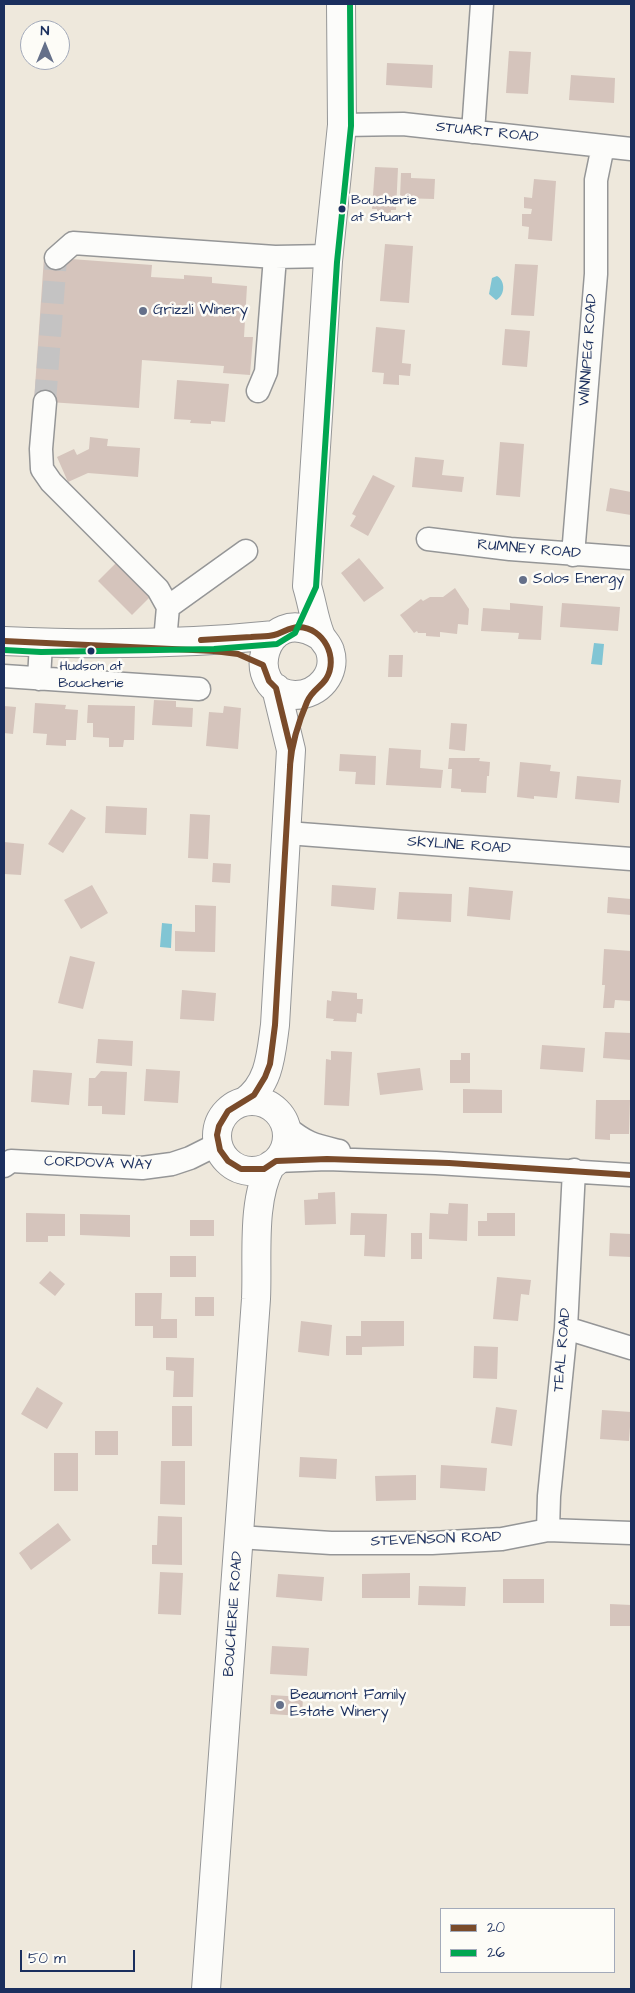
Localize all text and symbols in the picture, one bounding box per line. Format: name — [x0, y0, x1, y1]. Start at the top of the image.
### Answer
north arrow — [20, 20, 70, 70]
text: N — [41, 21, 49, 41]
street label: STUART ROAD — [435, 119, 539, 147]
place label: Boucherie at Stuart — [351, 193, 417, 226]
marker: Boucherie at Stuart — [337, 204, 347, 214]
street label: WINNIPEG ROAD — [576, 293, 602, 407]
place label: Grizzli Winery — [153, 302, 248, 320]
marker: Grizzli Winery — [137, 305, 149, 317]
street label: RUMNEY ROAD — [476, 537, 582, 563]
place label: Solos Energy — [533, 571, 624, 589]
marker: Solos Energy — [517, 574, 529, 586]
marker: Hudson at Boucherie — [86, 646, 96, 656]
place label: Hudson at Boucherie — [58, 659, 124, 692]
street label: SKYLINE ROAD — [407, 833, 511, 859]
street label: CORDOVA WAY — [44, 1153, 152, 1175]
street label: TEAL ROAD — [550, 1307, 576, 1393]
street label: STEVENSON ROAD — [370, 1529, 502, 1551]
street label: BOUCHERIE ROAD — [221, 1551, 247, 1677]
place label: Beaumont Family Estate Winery — [290, 1687, 406, 1722]
marker: Beaumont Family Estate Winery — [274, 1699, 286, 1711]
legend — [440, 1908, 615, 1973]
text: 20 — [487, 1917, 505, 1938]
scale bar — [22, 1940, 138, 1972]
text: 26 — [487, 1942, 505, 1963]
text: 50 m — [28, 1948, 66, 1969]

